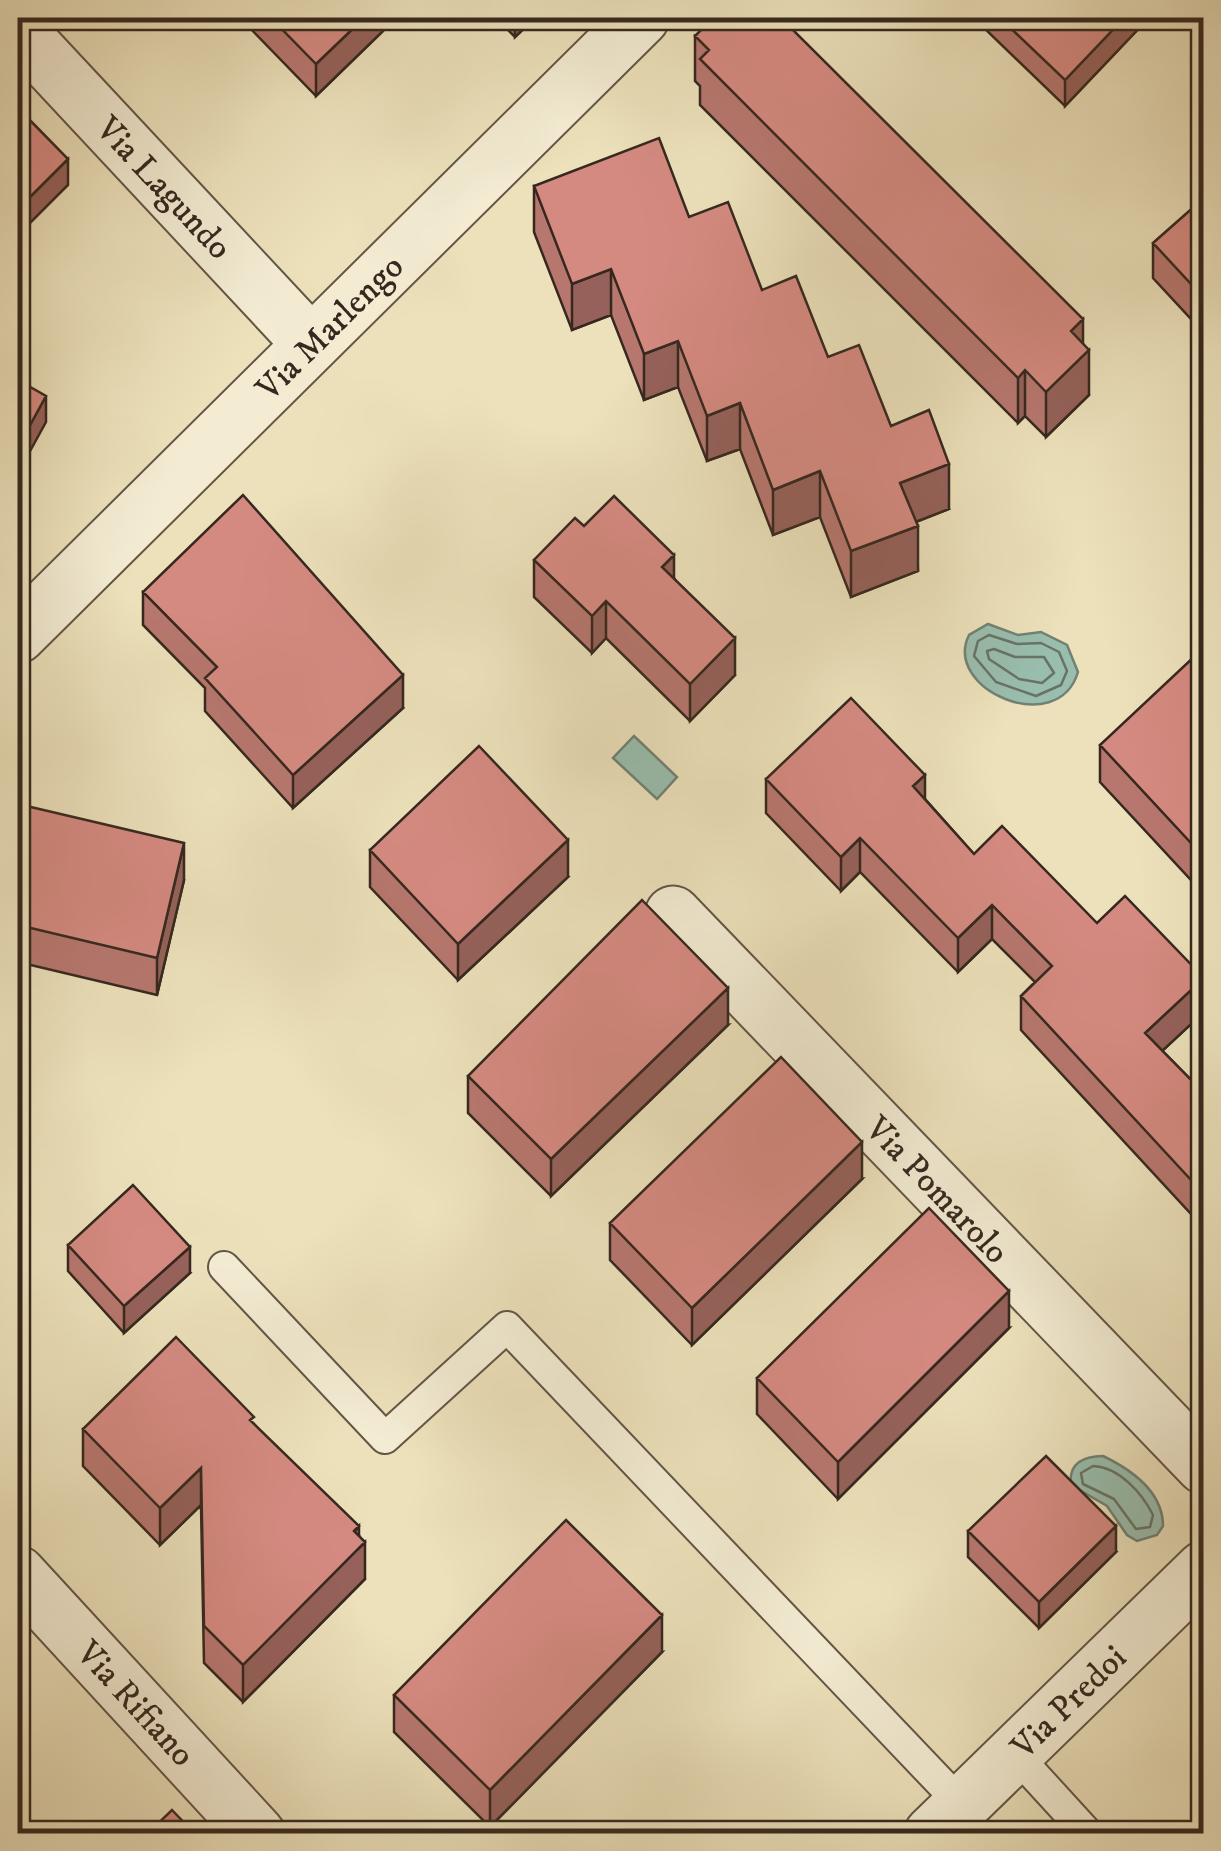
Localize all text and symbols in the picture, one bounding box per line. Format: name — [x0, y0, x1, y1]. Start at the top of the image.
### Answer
street label: Via Lagundo — [85, 107, 241, 269]
street label: Via Marlengo — [247, 246, 414, 411]
street label: Via Pomarolo — [854, 1107, 1018, 1274]
street label: Via Rifiano — [65, 1631, 204, 1776]
street label: Via Predoi — [1002, 1637, 1137, 1770]

